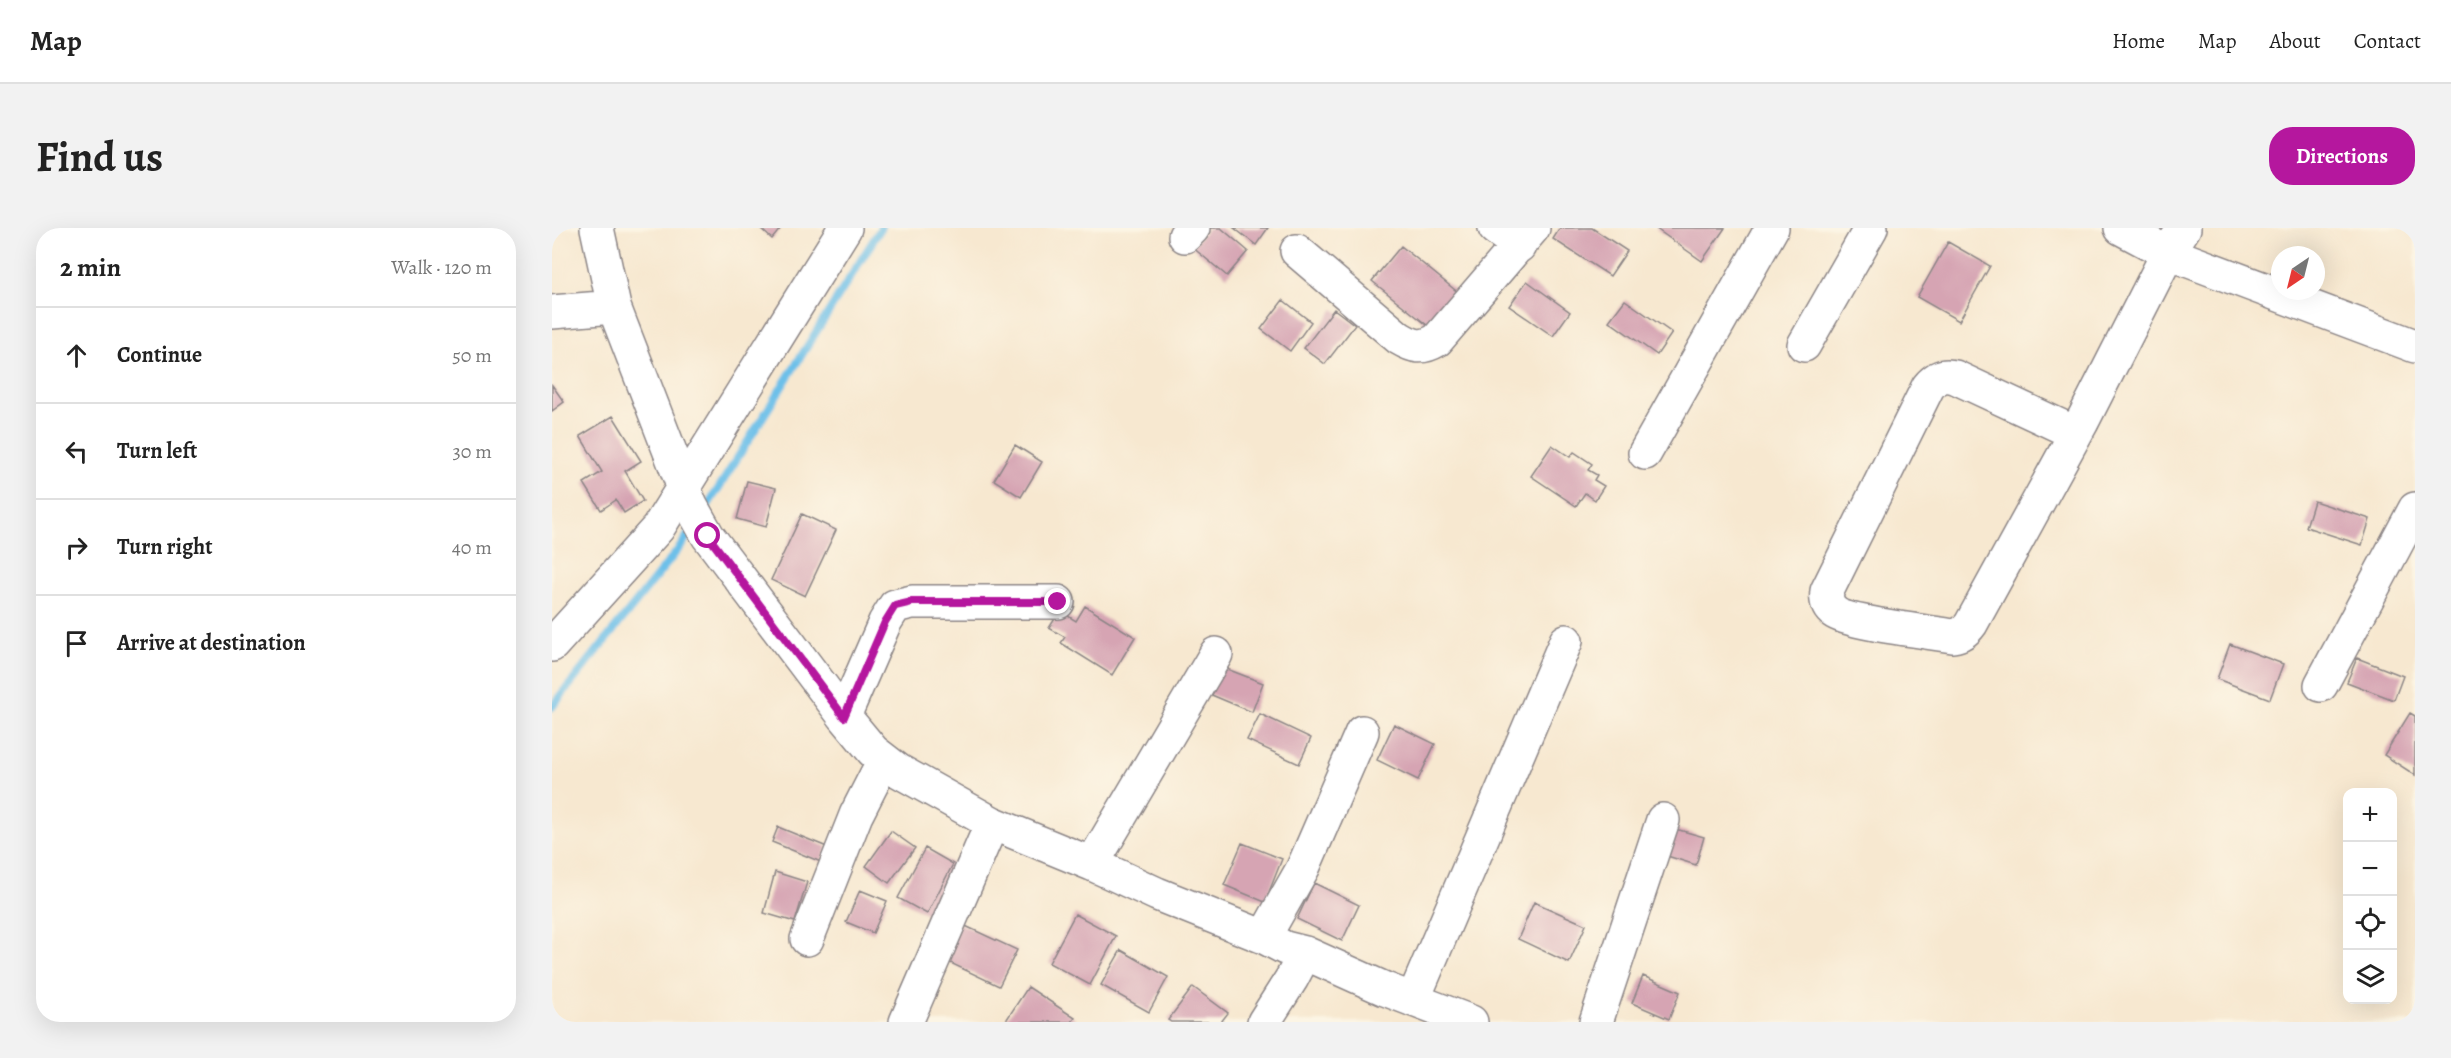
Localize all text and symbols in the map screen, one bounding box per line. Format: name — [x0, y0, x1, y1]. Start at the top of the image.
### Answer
text: Map — [30, 22, 82, 60]
text: Home — [2112, 27, 2165, 55]
text: Map — [2198, 27, 2236, 55]
text: About — [2269, 27, 2321, 55]
text: Contact — [2354, 27, 2421, 55]
button: Directions — [2269, 127, 2415, 185]
text: Find us — [36, 128, 163, 185]
north arrow — [2271, 246, 2325, 300]
text: 2 min — [60, 250, 121, 285]
text: Walk · 120 m — [391, 254, 492, 281]
icon: ahead — [60, 339, 93, 372]
text: Continue — [117, 340, 202, 370]
text: 50 m — [452, 342, 492, 369]
icon: left — [60, 435, 93, 468]
text: Turn left — [117, 436, 197, 466]
text: 30 m — [452, 438, 492, 465]
route start — [694, 522, 720, 548]
icon: right — [60, 531, 93, 564]
text: Turn right — [117, 532, 213, 562]
text: 40 m — [452, 534, 492, 561]
route end — [1044, 588, 1070, 614]
icon: arrive — [60, 627, 93, 660]
text: Arrive at destination — [117, 628, 306, 658]
map controls — [2343, 788, 2397, 1004]
button: + — [2343, 788, 2397, 842]
button: − — [2343, 842, 2397, 896]
button: locate — [2343, 896, 2397, 950]
button: layers — [2343, 950, 2397, 1004]

